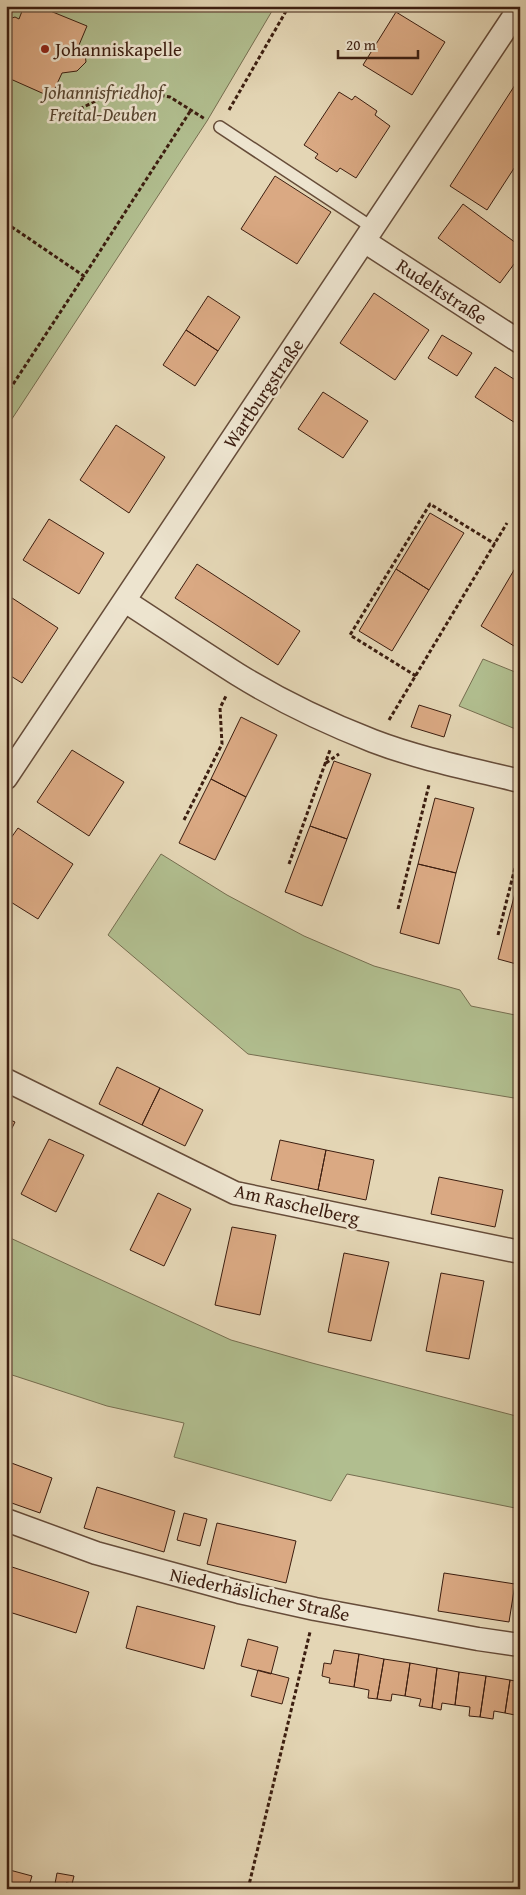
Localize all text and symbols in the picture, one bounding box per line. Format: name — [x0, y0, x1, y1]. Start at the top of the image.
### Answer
scale bar — [338, 28, 418, 60]
text: 20 m — [346, 34, 377, 55]
place label: Johanniskapelle — [53, 35, 182, 63]
marker: Johanniskapelle — [39, 43, 51, 55]
park label: Johannisfriedhof Freital-Deuben — [40, 78, 167, 128]
street label: Rudeltstraße — [391, 251, 493, 331]
street label: Wartburgstraße — [216, 332, 310, 454]
street label: Am Raschelberg — [232, 1176, 363, 1232]
street label: Niederhäslicher Straße — [167, 1560, 353, 1628]

